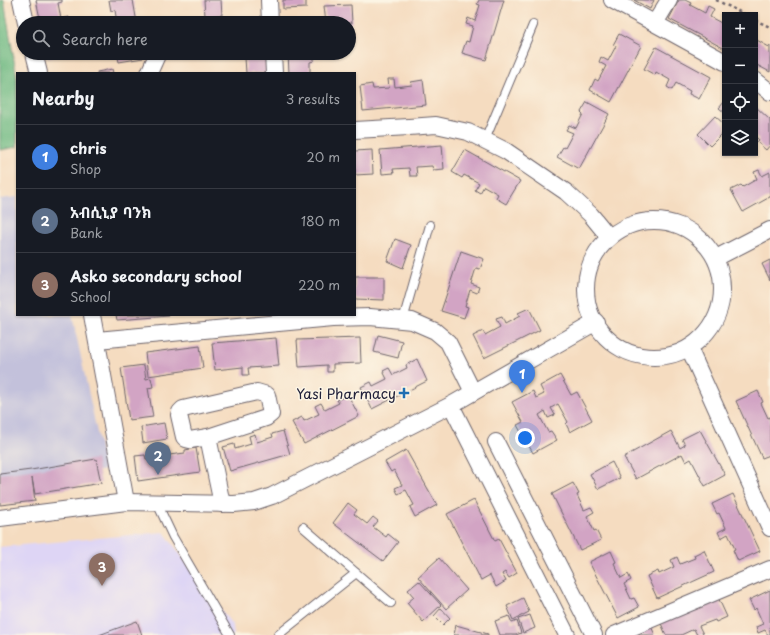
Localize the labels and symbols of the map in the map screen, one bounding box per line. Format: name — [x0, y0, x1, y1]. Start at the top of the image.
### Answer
pin: 1 — [509, 360, 535, 393]
place label: Yasi Pharmacy — [296, 383, 396, 404]
marker: Yasi Pharmacy — [399, 388, 409, 398]
your location — [515, 428, 535, 448]
pin: 2 — [145, 442, 171, 475]
pin: 3 — [89, 553, 115, 586]

